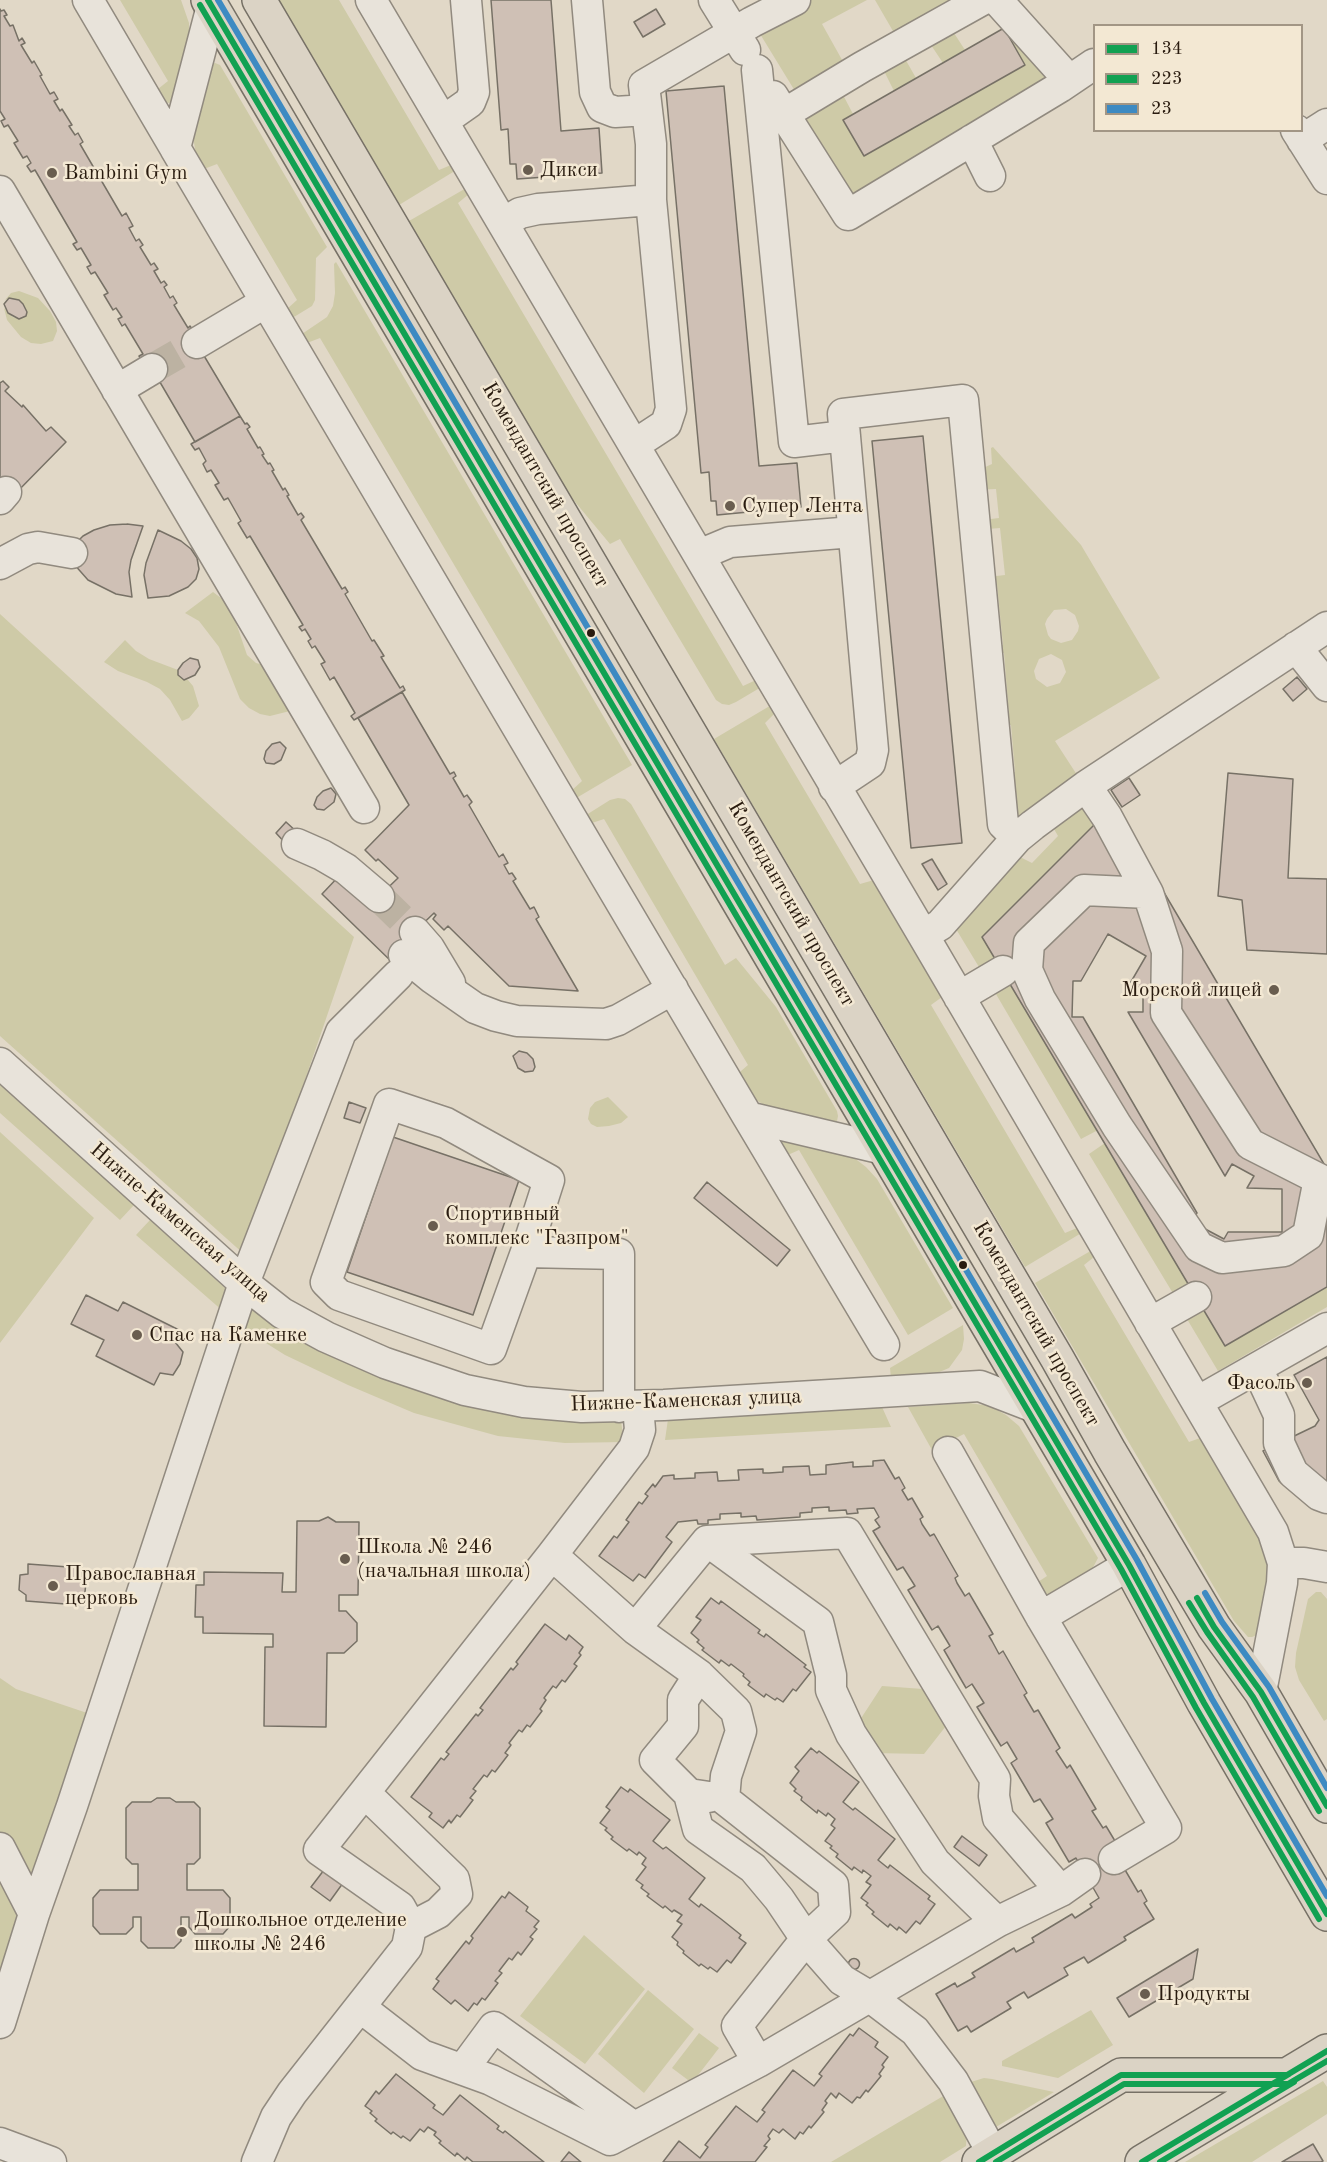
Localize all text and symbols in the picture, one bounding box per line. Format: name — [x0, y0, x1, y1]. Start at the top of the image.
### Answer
legend — [1093, 24, 1303, 132]
text: 134 — [1151, 40, 1182, 58]
text: 223 — [1151, 70, 1182, 88]
text: 23 — [1151, 100, 1172, 118]
place label: Дикси — [540, 157, 598, 183]
place label: Bambini Gym — [64, 160, 188, 186]
marker: Дикси — [521, 163, 535, 177]
marker: Bambini Gym — [45, 166, 59, 180]
street label: Комендантский проспект — [476, 378, 614, 592]
place label: Супер Лента — [742, 493, 863, 519]
marker: Супер Лента — [723, 499, 737, 513]
unlabelled marker — [585, 627, 597, 639]
street label: Комендантский проспект — [722, 797, 860, 1011]
place label: Морской лицей — [1121, 977, 1262, 1003]
marker: Морской лицей — [1267, 983, 1281, 997]
street label: Нижне-Каменская улица — [84, 1138, 276, 1308]
place label: Спортивный комплекс "Газпром" — [445, 1201, 629, 1251]
street label: Комендантский проспект — [967, 1217, 1105, 1431]
marker: Спортивный комплекс "Газпром" — [426, 1219, 440, 1233]
unlabelled marker — [957, 1259, 969, 1271]
place label: Спас на Каменке — [149, 1322, 307, 1348]
marker: Спас на Каменке — [130, 1328, 144, 1342]
place label: Фасоль — [1227, 1370, 1295, 1396]
marker: Фасоль — [1300, 1376, 1314, 1390]
street label: Нижне-Каменская улица — [570, 1384, 802, 1418]
place label: Школа № 246 (начальная школа) — [357, 1534, 531, 1584]
marker: Школа № 246 (начальная школа) — [338, 1552, 352, 1566]
place label: Православная церковь — [65, 1561, 196, 1611]
marker: Православная церковь — [46, 1579, 60, 1593]
place label: Дошкольное отделение школы № 246 — [194, 1907, 407, 1957]
marker: Дошкольное отделение школы № 246 — [175, 1925, 189, 1939]
place label: Продукты — [1157, 1981, 1250, 2007]
marker: Продукты — [1138, 1987, 1152, 2001]

